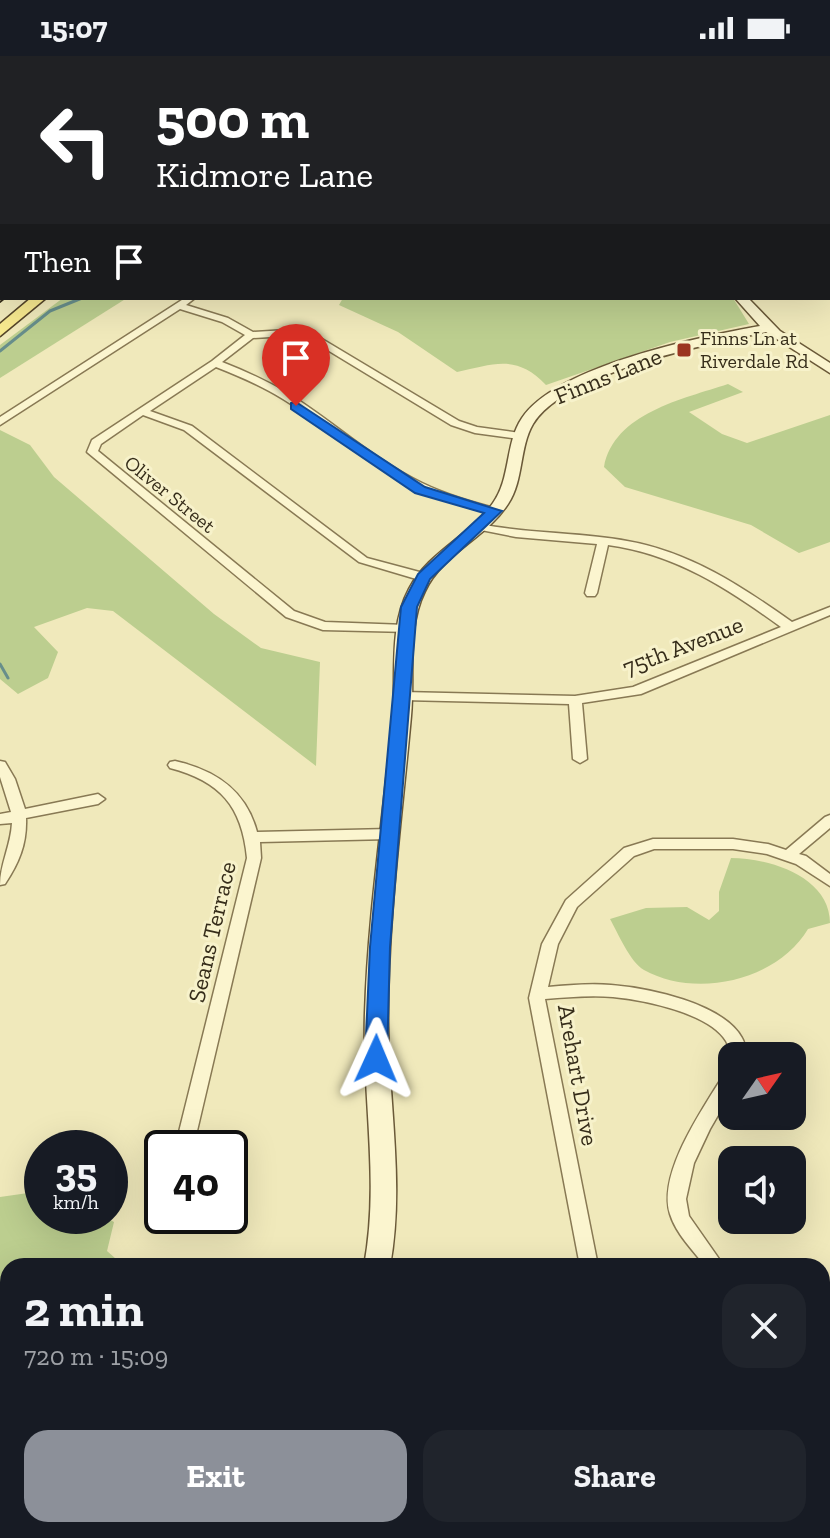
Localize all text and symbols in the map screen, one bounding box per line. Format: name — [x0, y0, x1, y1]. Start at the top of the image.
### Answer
text: 15:07 — [40, 10, 107, 46]
text: 500 m — [156, 85, 309, 152]
icon: left — [24, 88, 128, 192]
text: Kidmore Lane — [156, 153, 373, 196]
icon: arrive — [107, 240, 151, 284]
text: Then — [24, 244, 91, 280]
pin — [262, 324, 330, 406]
place label: Finns Ln at Riverdale Rd — [700, 326, 808, 373]
icon: arrive — [274, 336, 318, 380]
street label: Finns Lane — [550, 341, 666, 410]
marker: Finns Ln at Riverdale Rd — [675, 341, 693, 359]
street label: Oliver Street — [120, 450, 221, 538]
street label: 75th Avenue — [619, 609, 747, 682]
street label: Seans Terrace — [181, 859, 242, 1005]
street label: Arehart Drive — [552, 1002, 605, 1148]
position arrow — [334, 1017, 418, 1101]
north arrow — [718, 1042, 806, 1130]
map controls — [718, 1042, 806, 1234]
speed limit sign: 40 — [144, 1130, 248, 1234]
button: sound — [718, 1146, 806, 1234]
text: 35 — [55, 1148, 97, 1196]
text: km/h — [53, 1190, 99, 1214]
text: 2 min — [24, 1281, 144, 1338]
button: close — [722, 1284, 806, 1368]
text: 720 m · 15:09 — [24, 1340, 168, 1372]
button: Exit — [24, 1430, 407, 1522]
button: Share — [423, 1430, 806, 1522]

